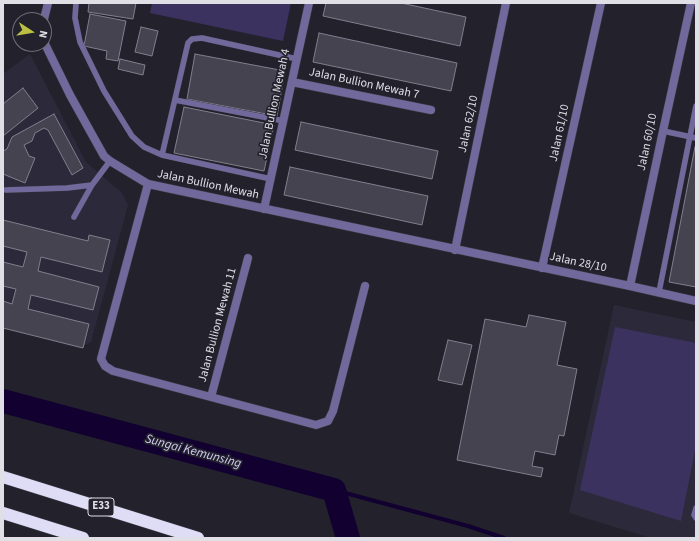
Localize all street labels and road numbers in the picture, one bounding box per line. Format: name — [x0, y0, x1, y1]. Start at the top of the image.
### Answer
street label: Jalan Bullion Mewah 4 — [256, 48, 294, 160]
street label: Jalan Bullion Mewah 7 — [308, 65, 420, 103]
street label: Jalan 62/10 — [456, 94, 482, 154]
street label: Jalan 61/10 — [547, 103, 573, 163]
street label: Jalan 60/10 — [635, 112, 661, 172]
street label: Jalan Bullion Mewah — [156, 167, 260, 203]
street label: Jalan 28/10 — [548, 250, 608, 276]
street label: Jalan Bullion Mewah 11 — [196, 266, 240, 384]
road number: E33 — [88, 498, 114, 516]

